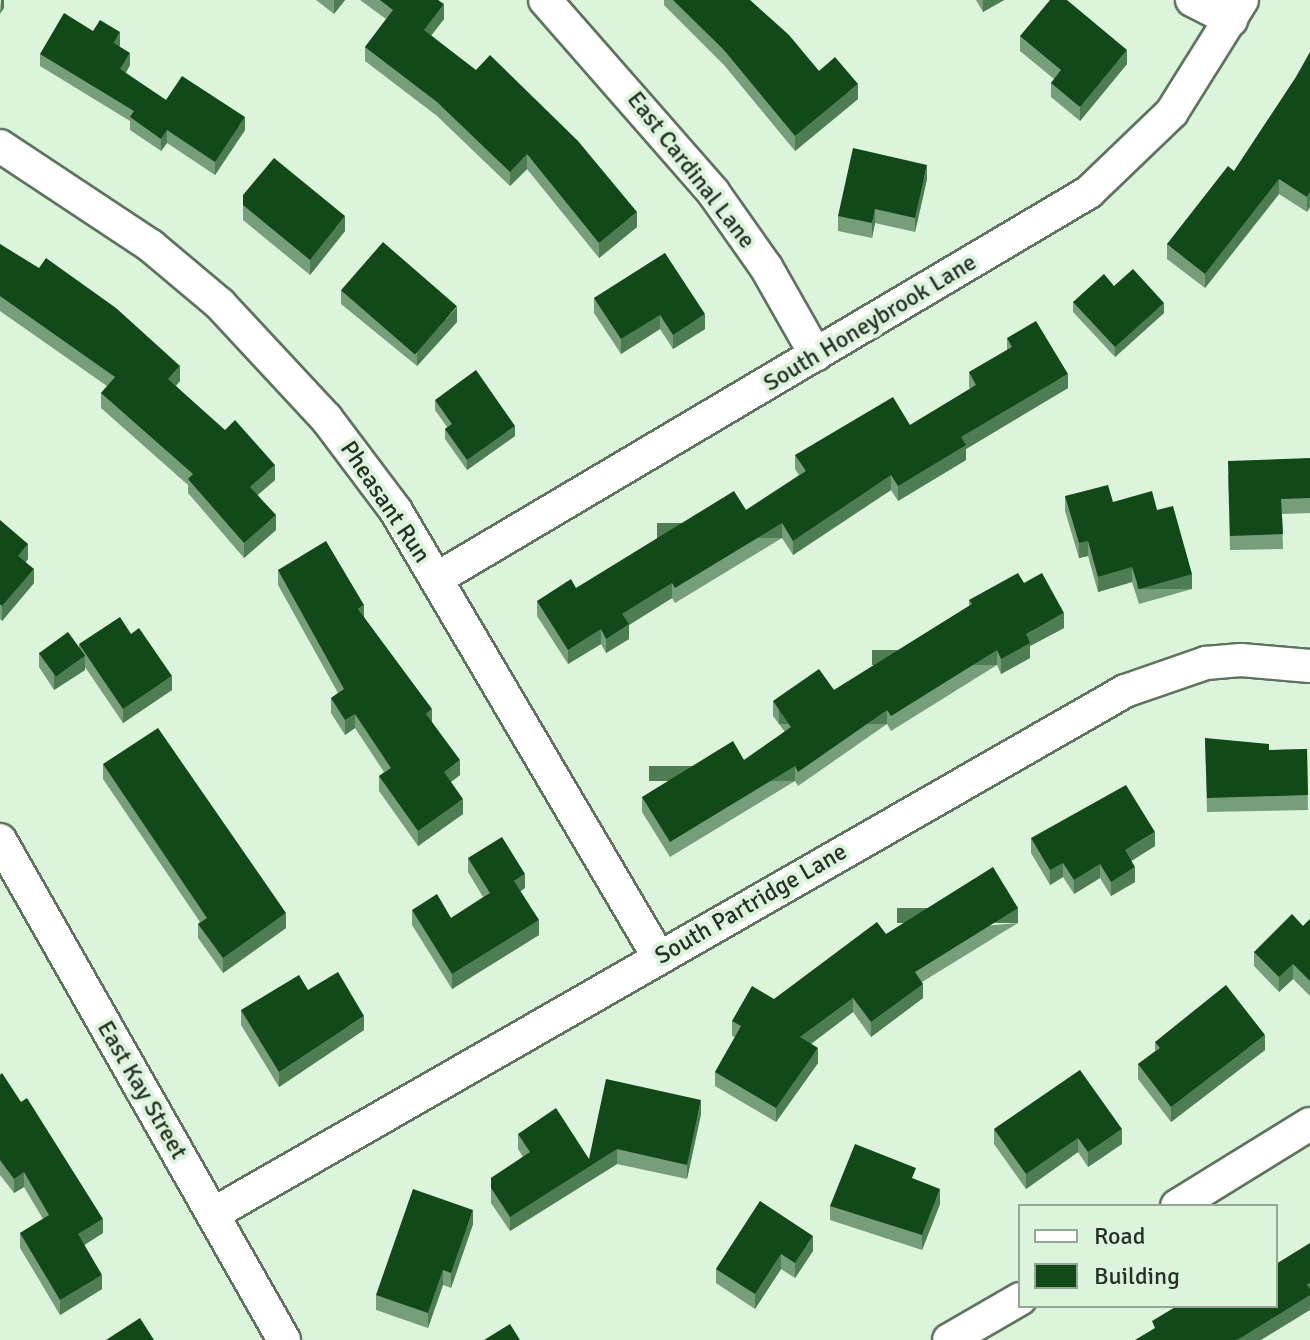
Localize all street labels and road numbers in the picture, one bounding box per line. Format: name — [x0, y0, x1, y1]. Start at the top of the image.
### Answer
street label: East Cardinal Lane — [621, 86, 761, 254]
street label: South Honeybrook Lane — [758, 248, 982, 398]
street label: Pheasant Run — [334, 436, 436, 568]
street label: South Partridge Lane — [650, 837, 852, 971]
street label: East Kay Street — [91, 1016, 193, 1164]

